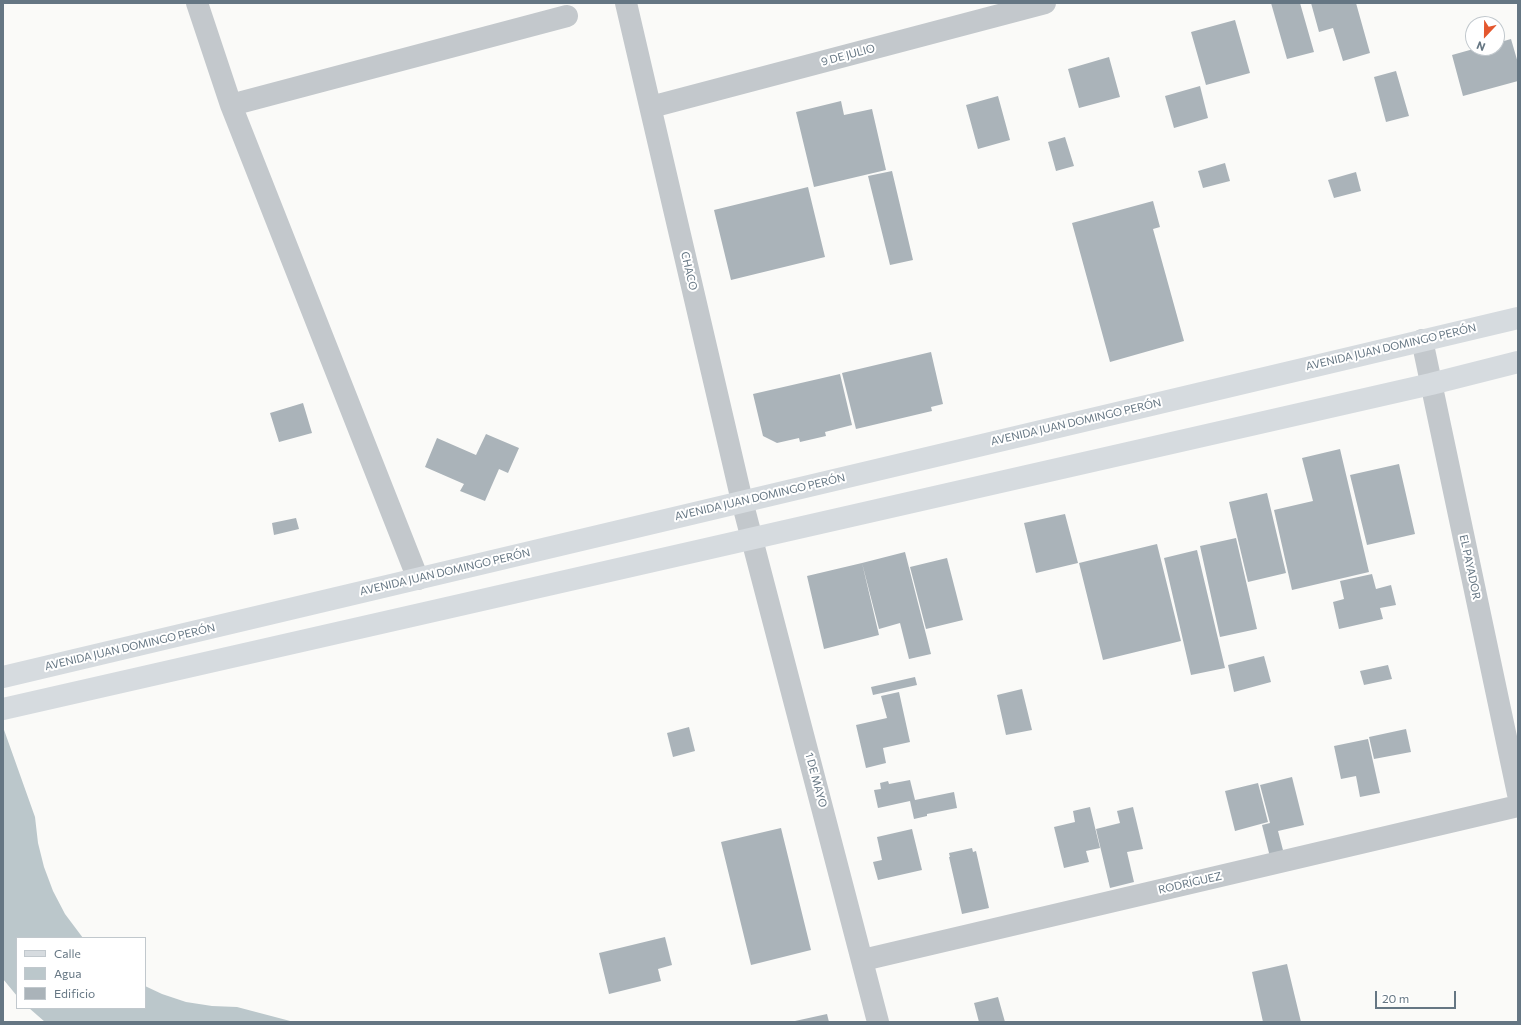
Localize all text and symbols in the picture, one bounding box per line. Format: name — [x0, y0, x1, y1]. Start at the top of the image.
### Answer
north arrow — [1465, 16, 1505, 56]
text: N — [1474, 39, 1487, 54]
street label: 9 DE JULIO — [820, 41, 876, 69]
street label: CHACO — [678, 250, 700, 292]
street label: AVENIDA JUAN DOMINGO PERÓN — [1305, 321, 1477, 373]
street label: AVENIDA JUAN DOMINGO PERÓN — [990, 396, 1162, 448]
street label: AVENIDA JUAN DOMINGO PERÓN — [674, 471, 846, 523]
street label: EL PAYADOR — [1457, 533, 1483, 601]
street label: AVENIDA JUAN DOMINGO PERÓN — [359, 546, 531, 598]
street label: AVENIDA JUAN DOMINGO PERÓN — [44, 621, 216, 673]
street label: 1 DE MAYO — [802, 751, 830, 809]
street label: RODRÍGUEZ — [1157, 869, 1223, 897]
legend — [16, 937, 146, 1009]
text: Calle — [54, 946, 81, 960]
text: Agua — [54, 966, 82, 980]
scale bar — [1377, 983, 1458, 1009]
text: Edificio — [54, 986, 95, 1000]
text: 20 m — [1382, 991, 1409, 1005]

